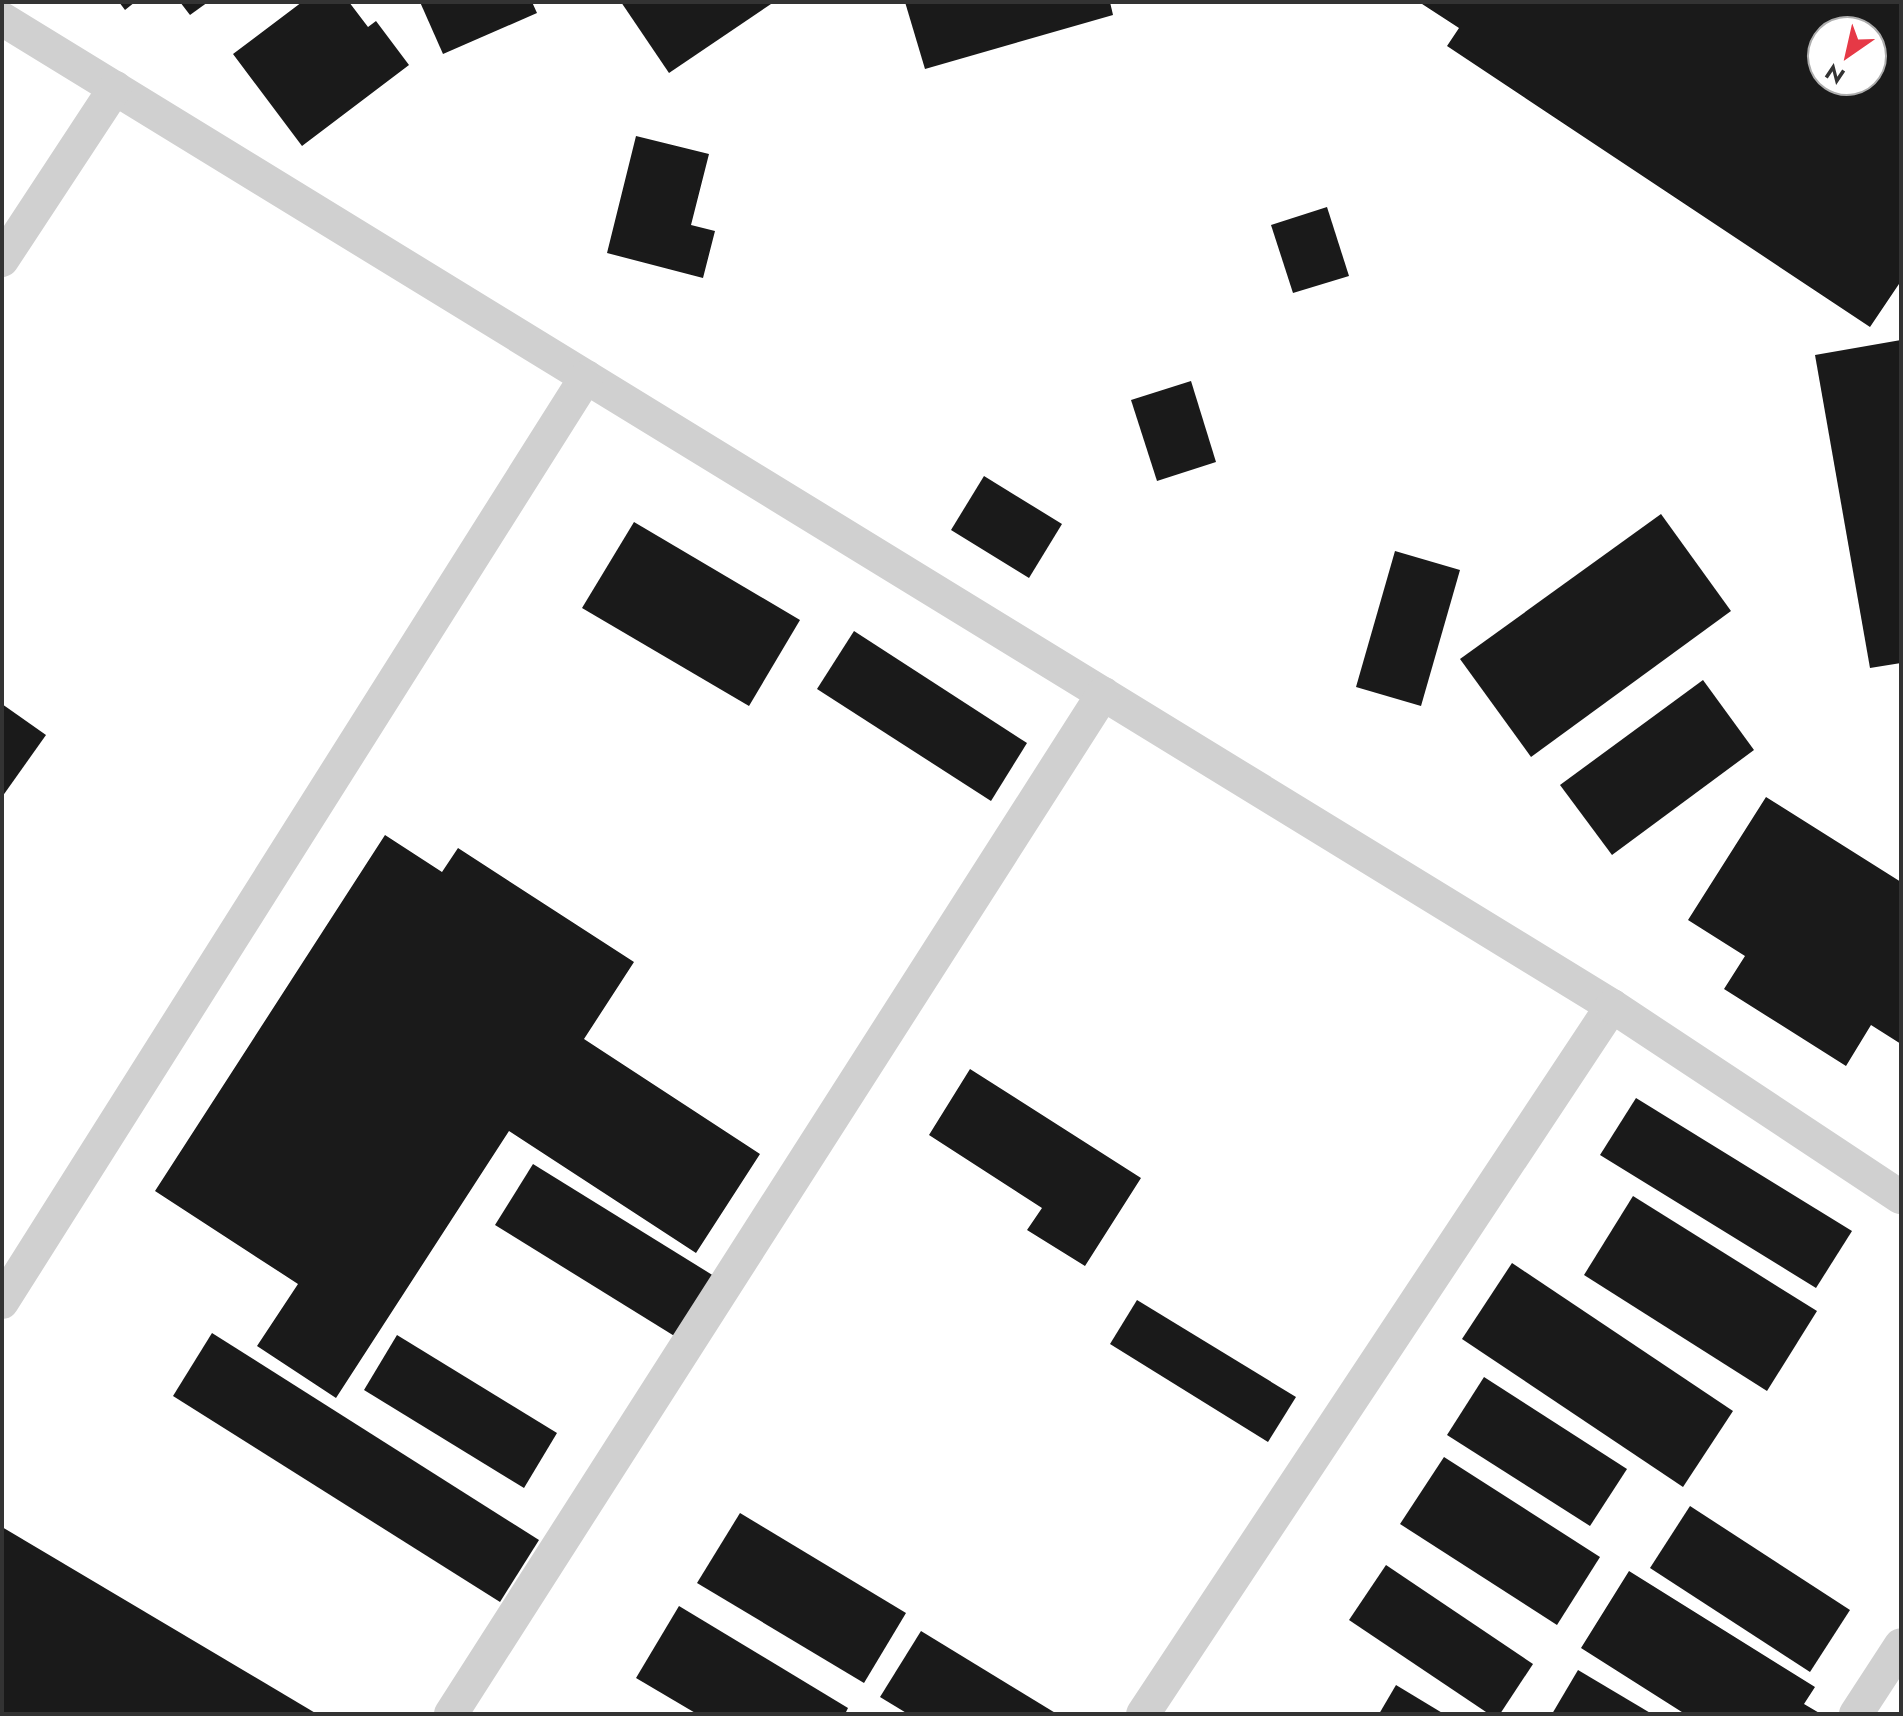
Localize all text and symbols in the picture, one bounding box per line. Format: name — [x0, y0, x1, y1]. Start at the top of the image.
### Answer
north arrow — [1807, 16, 1887, 96]
text: N — [1819, 56, 1851, 92]

